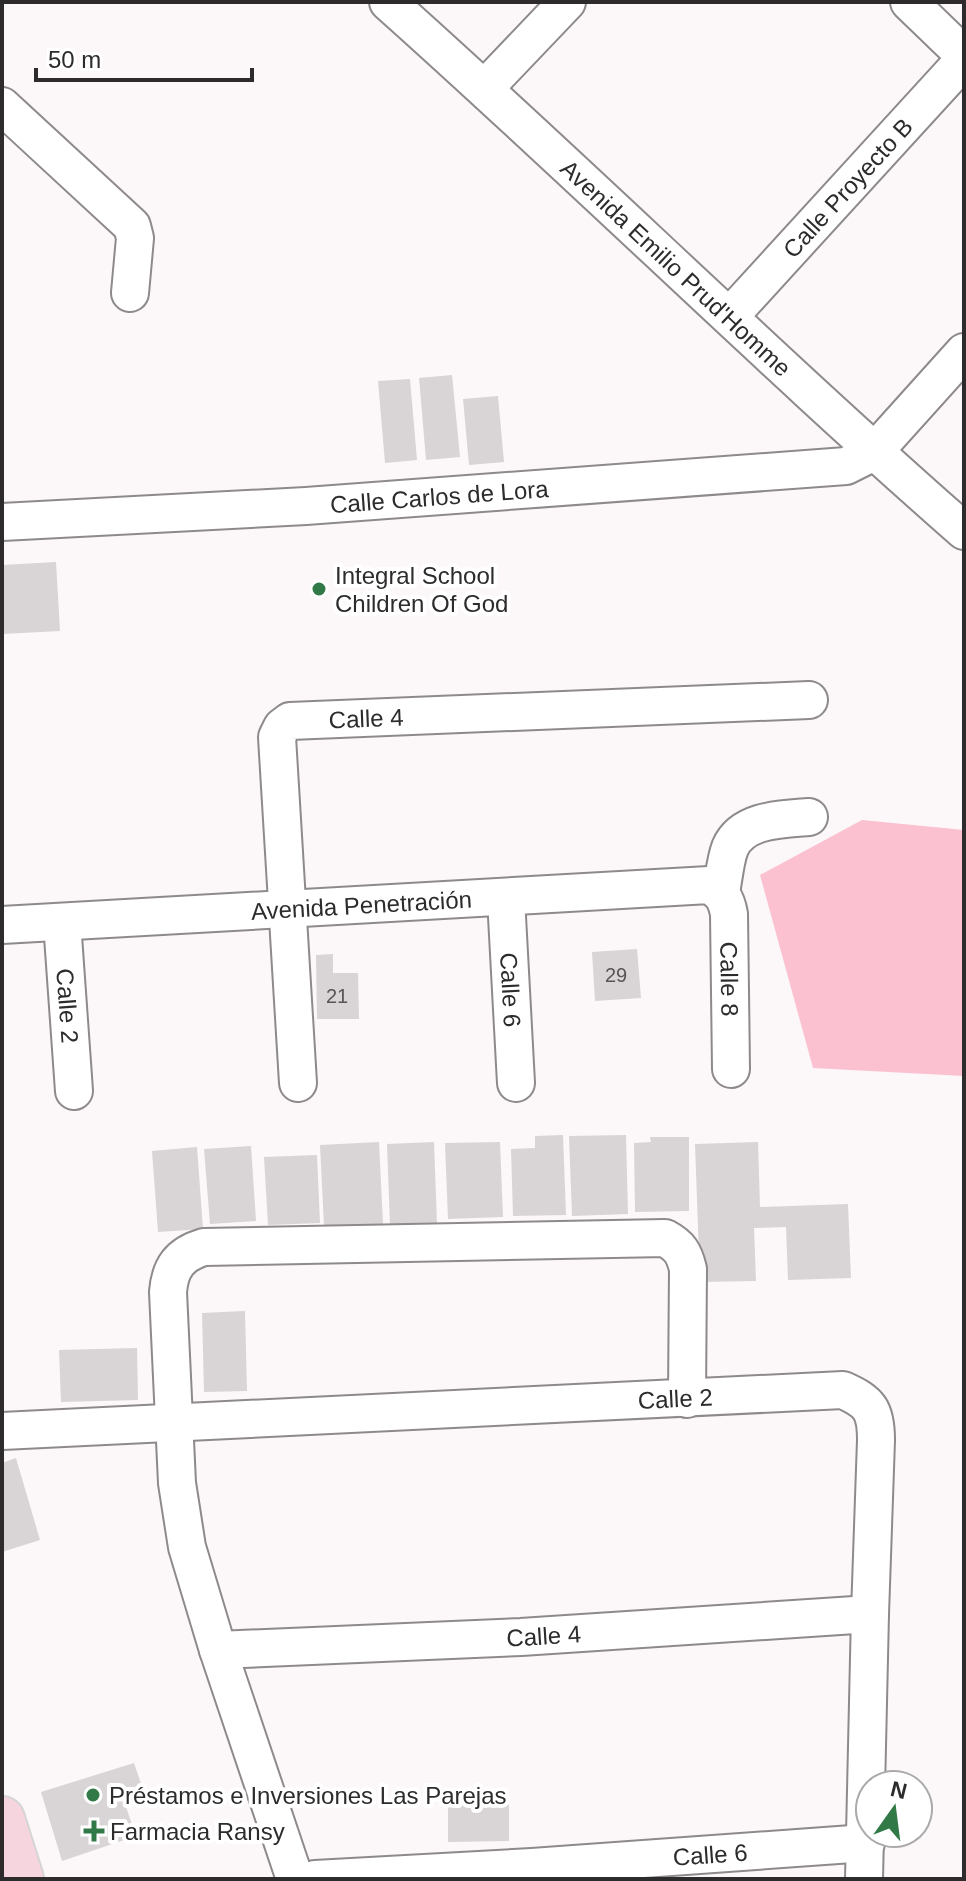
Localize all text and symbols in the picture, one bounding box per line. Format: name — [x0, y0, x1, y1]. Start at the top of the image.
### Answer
scale bar — [36, 32, 252, 82]
text: 50 m — [48, 46, 101, 73]
street label: Calle Proyecto B — [777, 112, 918, 263]
street label: Avenida Emilio Prud'Homme — [556, 154, 797, 381]
street label: Calle Carlos de Lora — [329, 475, 550, 518]
place label: Integral School Children Of God — [335, 562, 508, 617]
marker: Integral School Children Of God — [310, 580, 328, 598]
street label: Calle 4 — [328, 703, 404, 733]
street label: Avenida Penetración — [250, 885, 473, 924]
street label: Calle 8 — [716, 942, 744, 1017]
street label: Calle 6 — [495, 952, 526, 1028]
house number: 29 — [605, 964, 627, 986]
street label: Calle 2 — [52, 968, 84, 1044]
house number: 21 — [326, 985, 348, 1007]
street label: Calle 2 — [637, 1383, 713, 1413]
street label: Calle 4 — [506, 1620, 582, 1651]
north arrow — [854, 1769, 934, 1849]
text: N — [888, 1776, 909, 1804]
place label: Préstamos e Inversiones Las Parejas — [109, 1782, 507, 1809]
marker: Préstamos e Inversiones Las Parejas — [84, 1786, 102, 1804]
place label: Farmacia Ransy — [110, 1818, 285, 1845]
marker: Farmacia Ransy — [85, 1822, 103, 1840]
street label: Calle 6 — [672, 1838, 748, 1870]

